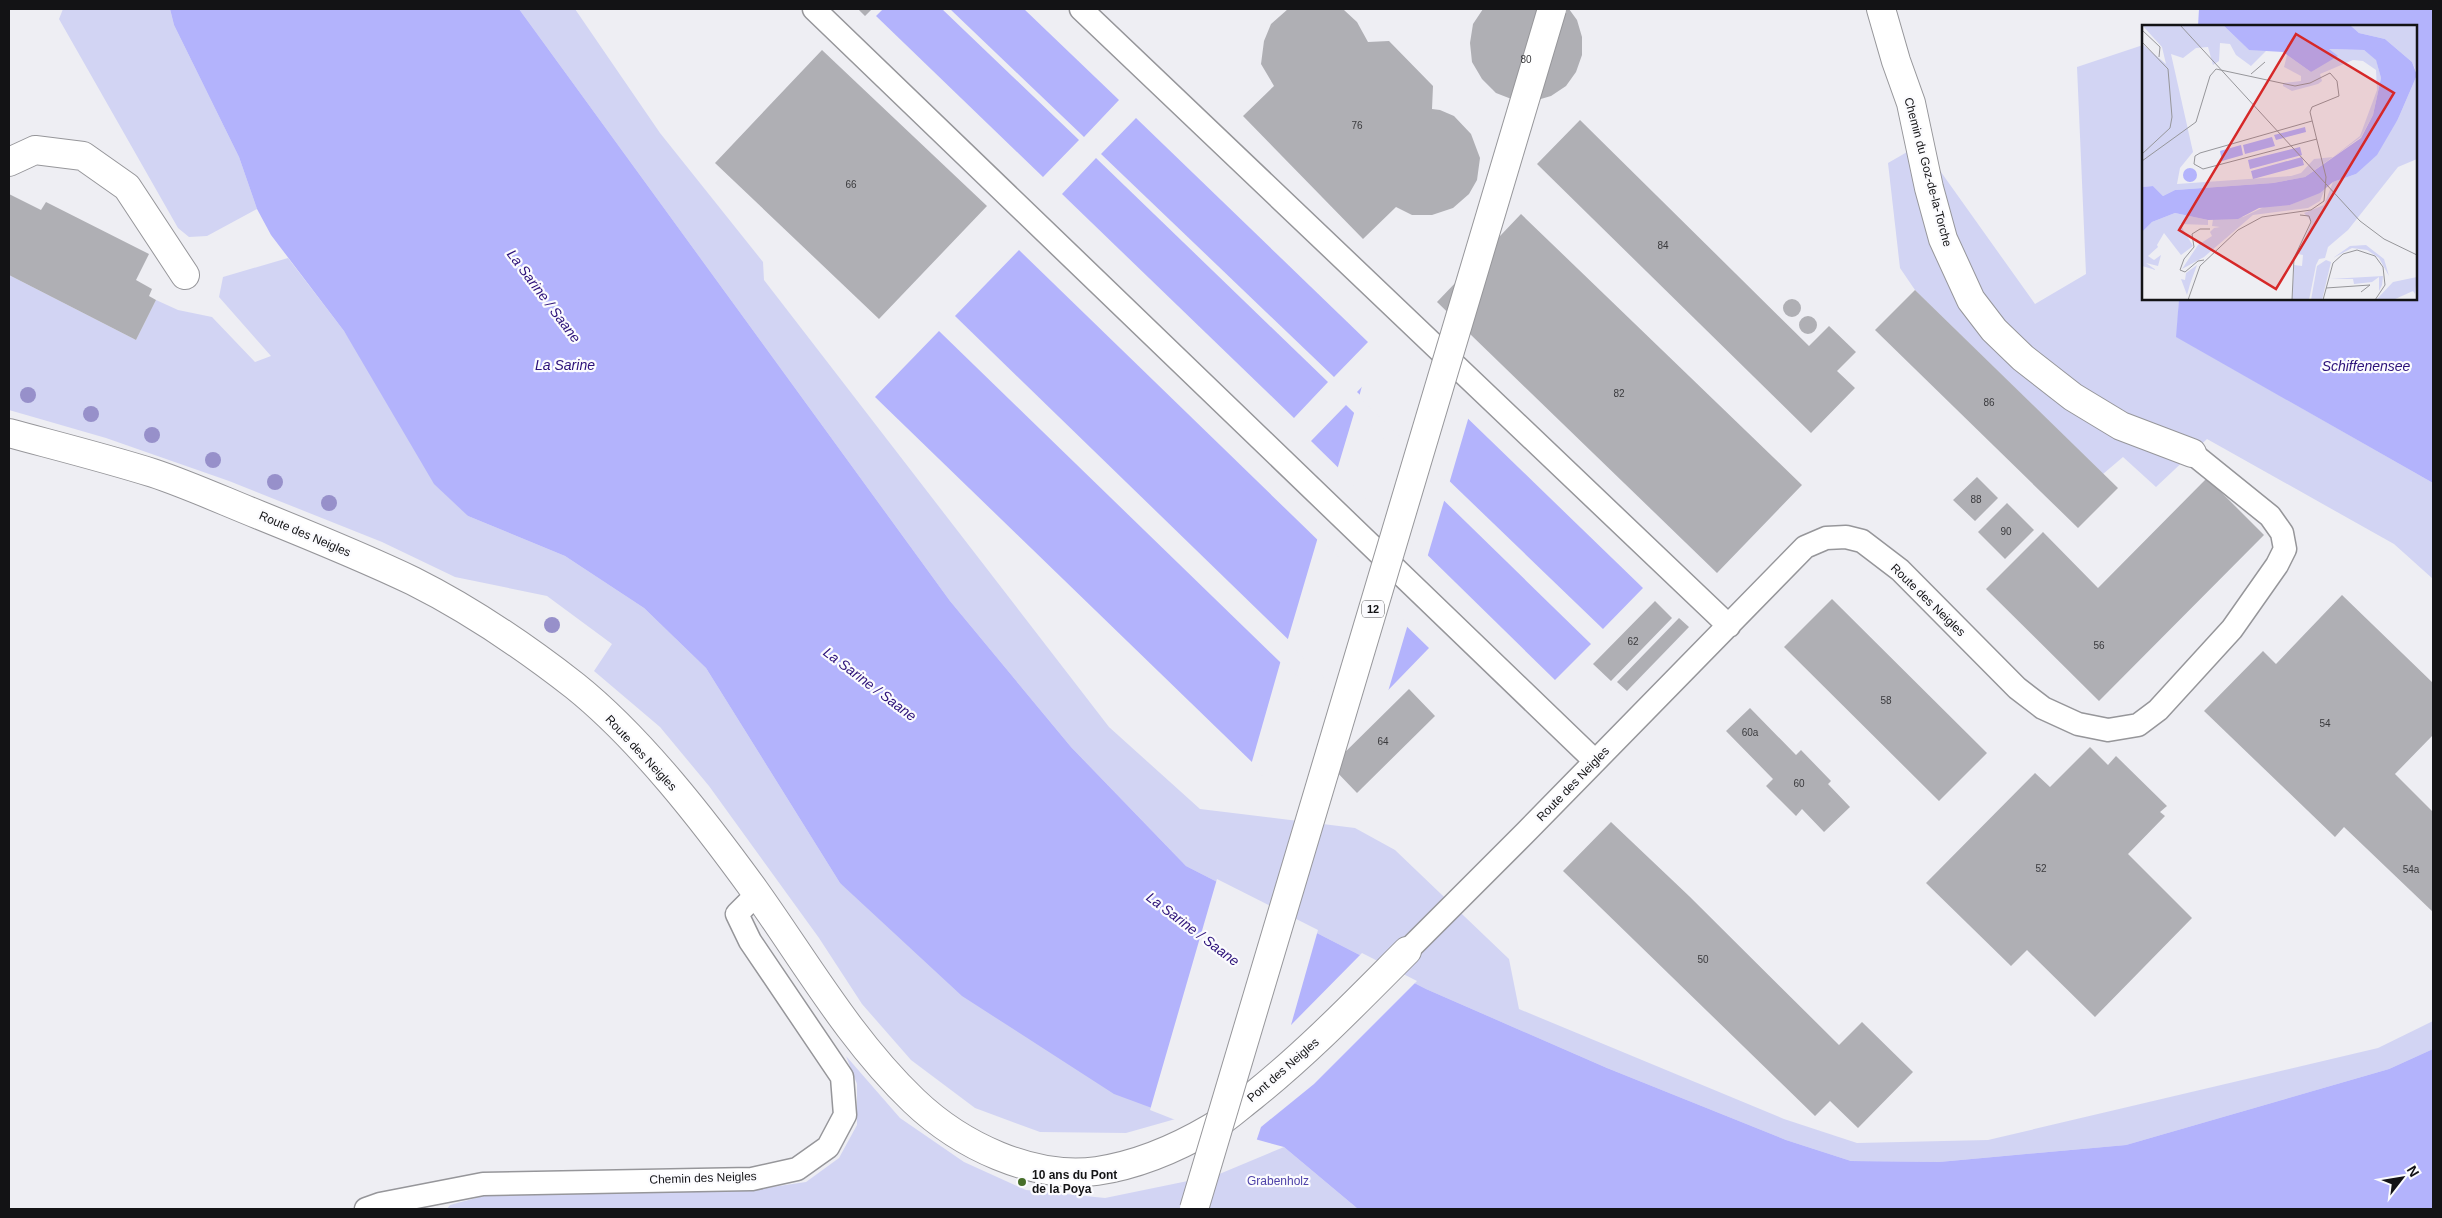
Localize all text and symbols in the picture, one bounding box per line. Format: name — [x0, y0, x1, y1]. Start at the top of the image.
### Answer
inset map — [2142, 25, 2417, 300]
house number: 80 — [1520, 54, 1532, 65]
street label: Chemin du Goz-de-la-Torche — [1901, 96, 1955, 249]
house number: 76 — [1351, 120, 1363, 131]
house number: 66 — [845, 179, 857, 190]
house number: 84 — [1657, 240, 1669, 251]
water label: La Sarine / Saane — [504, 246, 584, 346]
water label: La Sarine — [535, 357, 595, 373]
water label: Schiffenensee — [2322, 358, 2411, 374]
house number: 82 — [1613, 388, 1625, 399]
house number: 86 — [1983, 397, 1995, 408]
house number: 88 — [1970, 494, 1982, 505]
street label: Route des Neigles — [257, 508, 353, 560]
house number: 90 — [2000, 526, 2012, 537]
street label: Route des Neigles — [1888, 561, 1968, 639]
road number: 12 — [1362, 600, 1384, 618]
house number: 62 — [1627, 636, 1639, 647]
house number: 56 — [2093, 640, 2105, 651]
water label: La Sarine / Saane — [820, 644, 920, 724]
house number: 58 — [1880, 695, 1892, 706]
street label: Route des Neigles — [602, 712, 680, 794]
house number: 54 — [2319, 718, 2331, 729]
house number: 60a — [1742, 727, 1759, 738]
house number: 64 — [1377, 736, 1389, 747]
street label: Route des Neigles — [1534, 744, 1612, 824]
house number: 60 — [1793, 778, 1805, 789]
house number: 52 — [2035, 863, 2047, 874]
house number: 54a — [2403, 864, 2420, 875]
water label: La Sarine / Saane — [1143, 889, 1243, 969]
house number: 50 — [1697, 954, 1709, 965]
street label: Pont des Neigles — [1244, 1035, 1322, 1105]
north arrow — [2377, 1153, 2427, 1203]
text: N — [2404, 1163, 2423, 1180]
place label: 10 ans du Pont de la Poya — [1032, 1168, 1117, 1196]
street label: Chemin des Neigles — [649, 1169, 757, 1187]
park label: Grabenholz — [1247, 1174, 1309, 1188]
marker: 10 ans du Pont de la Poya — [1016, 1176, 1028, 1188]

